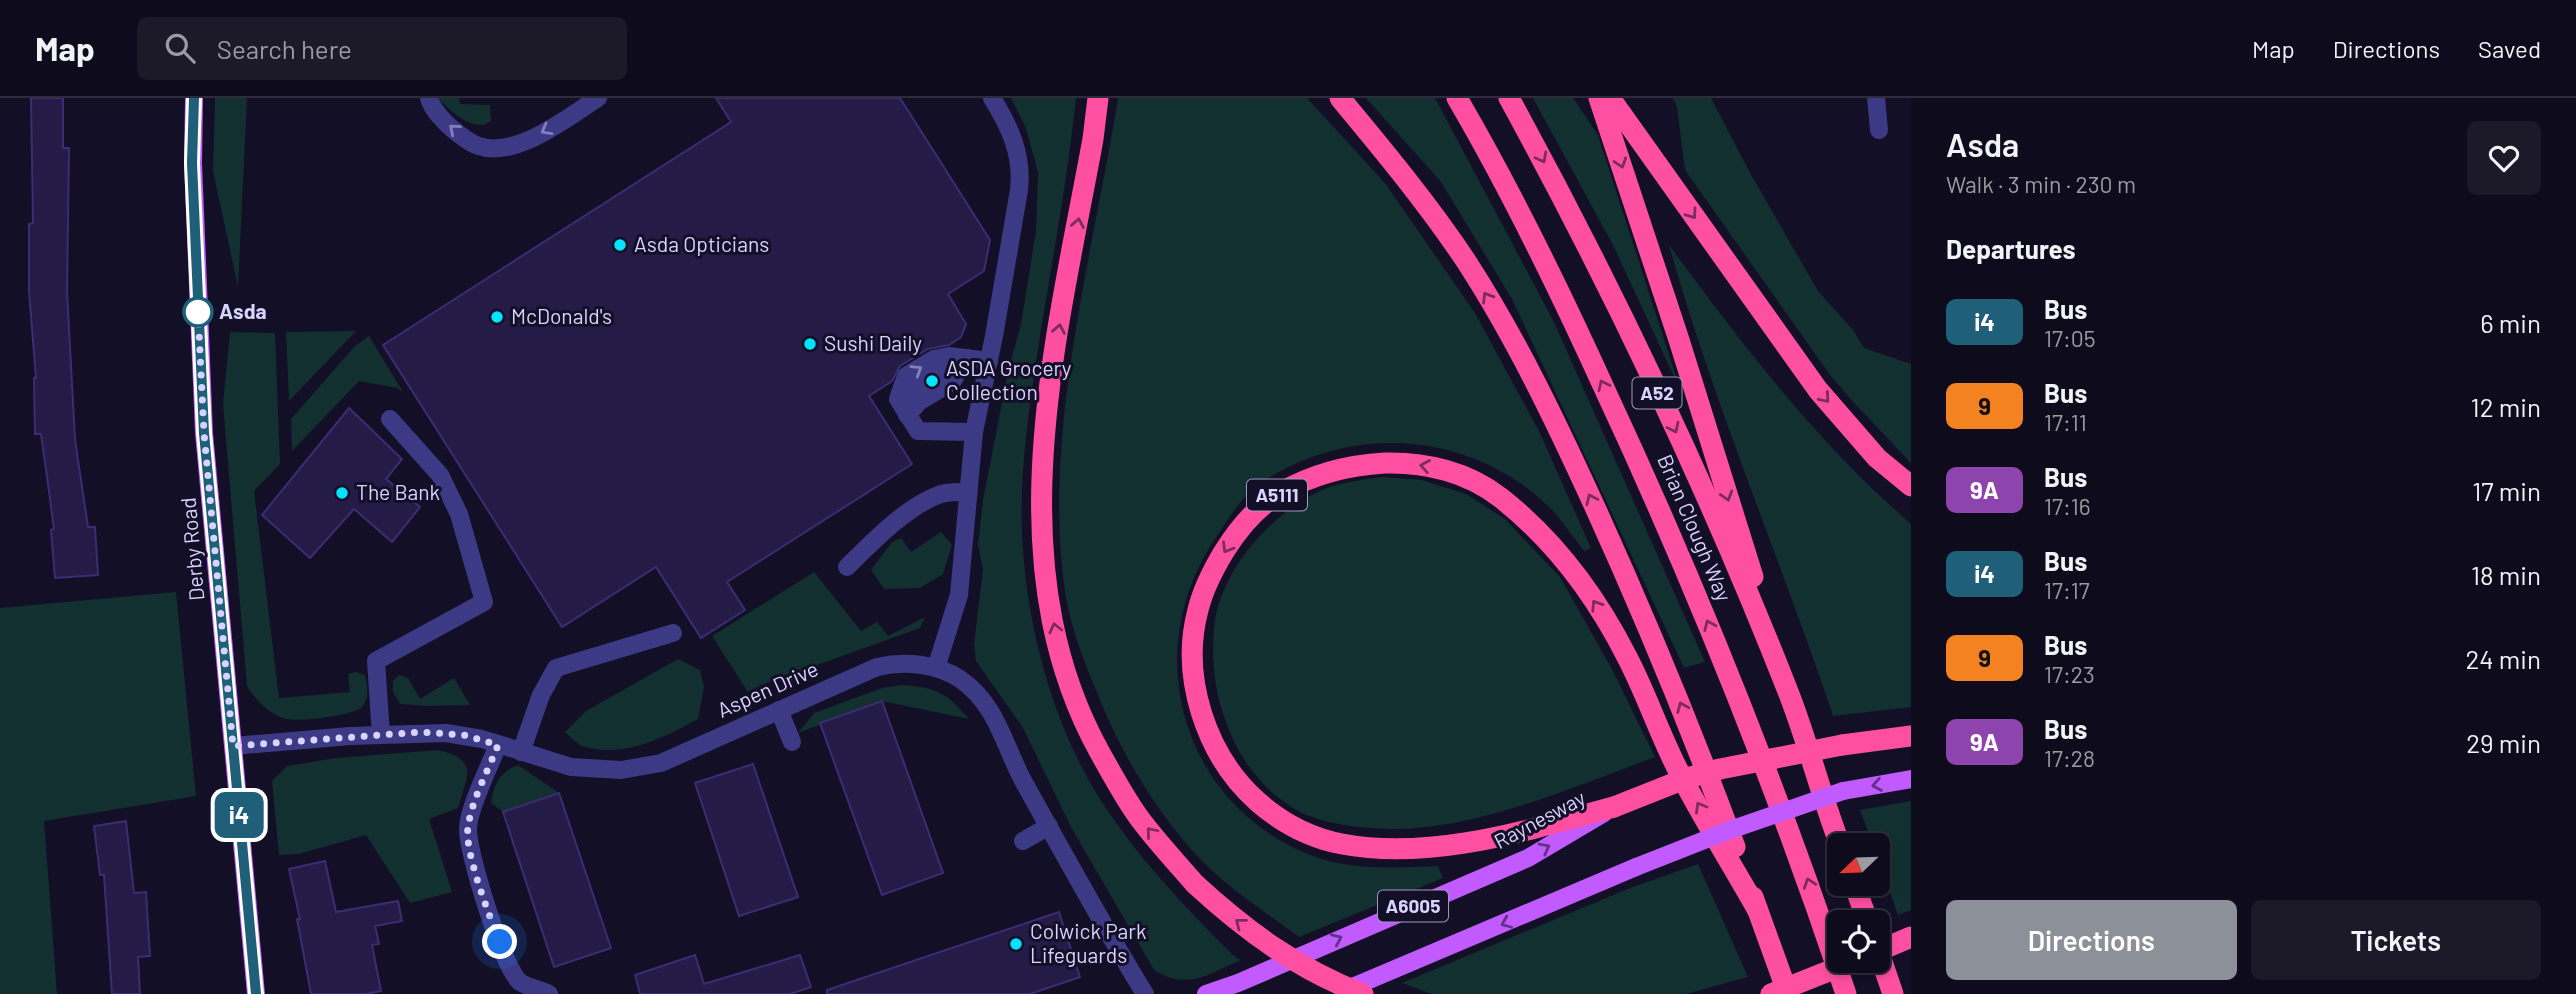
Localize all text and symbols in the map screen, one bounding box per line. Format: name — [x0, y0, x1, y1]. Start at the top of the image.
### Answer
search box — [137, 17, 627, 80]
text: Map — [35, 28, 95, 68]
icon: search — [161, 29, 199, 67]
text: Search here — [217, 33, 352, 64]
text: Map — [2252, 34, 2295, 63]
text: Directions — [2333, 34, 2440, 63]
text: Saved — [2478, 34, 2541, 63]
button: heart — [2467, 121, 2541, 195]
one-way arrow — [541, 122, 554, 135]
text: Asda — [1946, 124, 2019, 164]
one-way arrow — [450, 125, 463, 137]
one-way arrow — [1533, 151, 1547, 163]
one-way arrow — [1613, 156, 1627, 168]
text: Walk · 3 min · 230 m — [1946, 170, 2136, 198]
one-way arrow — [1684, 206, 1696, 219]
one-way arrow — [1070, 217, 1085, 228]
place label: Asda Opticians — [634, 231, 769, 256]
text: Departures — [1946, 233, 2076, 264]
marker: Asda Opticians — [612, 237, 628, 253]
one-way arrow — [1483, 291, 1496, 304]
text: Bus — [2044, 293, 2087, 324]
marker: Asda — [183, 297, 213, 327]
place label: Asda — [219, 298, 267, 323]
place label: McDonald's — [511, 303, 612, 328]
text: i4 — [1974, 307, 1995, 336]
text: 6 min — [2480, 307, 2541, 338]
marker: McDonald's — [489, 309, 505, 325]
one-way arrow — [1051, 323, 1066, 335]
text: 17:05 — [2044, 324, 2096, 352]
place label: Sushi Daily — [824, 330, 922, 355]
marker: Sushi Daily — [802, 336, 818, 352]
place label: ASDA Grocery Collection — [946, 355, 1072, 404]
one-way arrow — [909, 366, 922, 379]
marker: ASDA Grocery Collection — [924, 373, 940, 389]
text: Bus — [2044, 377, 2087, 408]
road number: A52 — [1632, 378, 1682, 408]
one-way arrow — [1597, 380, 1611, 392]
one-way arrow — [1817, 390, 1829, 403]
text: 9 — [1978, 391, 1991, 420]
text: 12 min — [2471, 391, 2541, 422]
text: 17:11 — [2044, 408, 2087, 436]
one-way arrow — [1666, 421, 1680, 433]
street label: Brian Clough Way — [1653, 450, 1738, 605]
one-way arrow — [1419, 459, 1431, 474]
text: Bus — [2044, 461, 2087, 492]
text: 9A — [1970, 475, 1999, 504]
text: 17 min — [2472, 475, 2541, 506]
place label: The Bank — [356, 479, 440, 504]
road number: A5111 — [1247, 480, 1307, 510]
marker: The Bank — [334, 485, 350, 501]
one-way arrow — [1719, 490, 1734, 502]
text: 17:16 — [2044, 492, 2091, 520]
one-way arrow — [1585, 494, 1599, 506]
street label: Derby Road — [175, 497, 208, 602]
one-way arrow — [1222, 540, 1235, 553]
text: Bus — [2044, 545, 2087, 576]
text: i4 — [1974, 559, 1995, 588]
text: 18 min — [2471, 559, 2541, 590]
text: 17:17 — [2044, 576, 2090, 604]
one-way arrow — [1592, 599, 1605, 612]
one-way arrow — [1703, 620, 1717, 632]
one-way arrow — [1049, 622, 1063, 634]
text: Bus — [2044, 629, 2087, 660]
text: 9 — [1978, 643, 1991, 672]
text: 24 min — [2465, 643, 2541, 674]
street label: Aspen Drive — [713, 655, 822, 722]
text: 17:23 — [2044, 660, 2095, 688]
one-way arrow — [1677, 702, 1691, 714]
text: Bus — [2044, 713, 2087, 744]
text: 9A — [1970, 727, 1999, 756]
text: 29 min — [2466, 727, 2541, 758]
text: 17:28 — [2044, 744, 2095, 772]
one-way arrow — [1871, 777, 1883, 792]
street label: Raynesway — [1489, 784, 1590, 853]
line badge: i4 — [208, 792, 270, 838]
text: i4 — [229, 800, 249, 829]
one-way arrow — [1695, 802, 1708, 815]
one-way arrow — [1147, 827, 1159, 840]
north arrow — [1827, 833, 1890, 896]
map controls — [1827, 833, 1890, 973]
one-way arrow — [1538, 843, 1551, 857]
one-way arrow — [1803, 877, 1817, 890]
road number: A6005 — [1378, 890, 1448, 922]
button: Directions — [1946, 900, 2237, 980]
button: Tickets — [2251, 900, 2541, 980]
button: locate — [1827, 910, 1890, 973]
one-way arrow — [1501, 915, 1513, 929]
place label: Colwick Park Lifeguards — [1030, 918, 1146, 967]
one-way arrow — [1236, 919, 1248, 932]
your location — [482, 924, 517, 959]
one-way arrow — [1330, 933, 1342, 947]
marker: Colwick Park Lifeguards — [1008, 936, 1024, 952]

